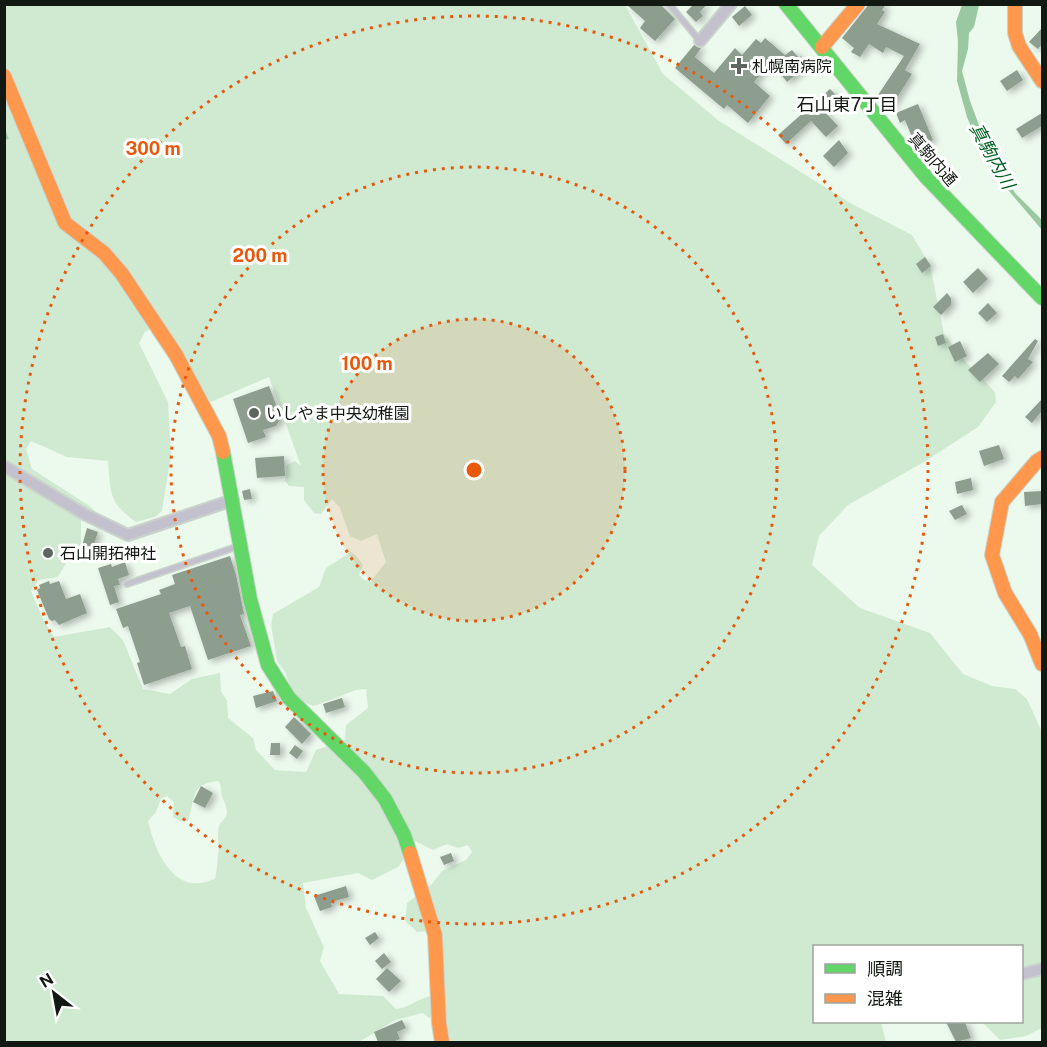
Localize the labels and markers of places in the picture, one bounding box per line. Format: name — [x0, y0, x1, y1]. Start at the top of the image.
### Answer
marker: 札幌南病院 — [730, 57, 748, 75]
place label: 札幌南病院 — [752, 57, 832, 76]
place label: いしやま中央幼稚園 — [266, 404, 410, 423]
marker: いしやま中央幼稚園 — [247, 406, 261, 420]
centre of rings — [464, 460, 484, 480]
place label: 石山開拓神社 — [60, 544, 156, 563]
marker: 石山開拓神社 — [41, 546, 55, 560]

